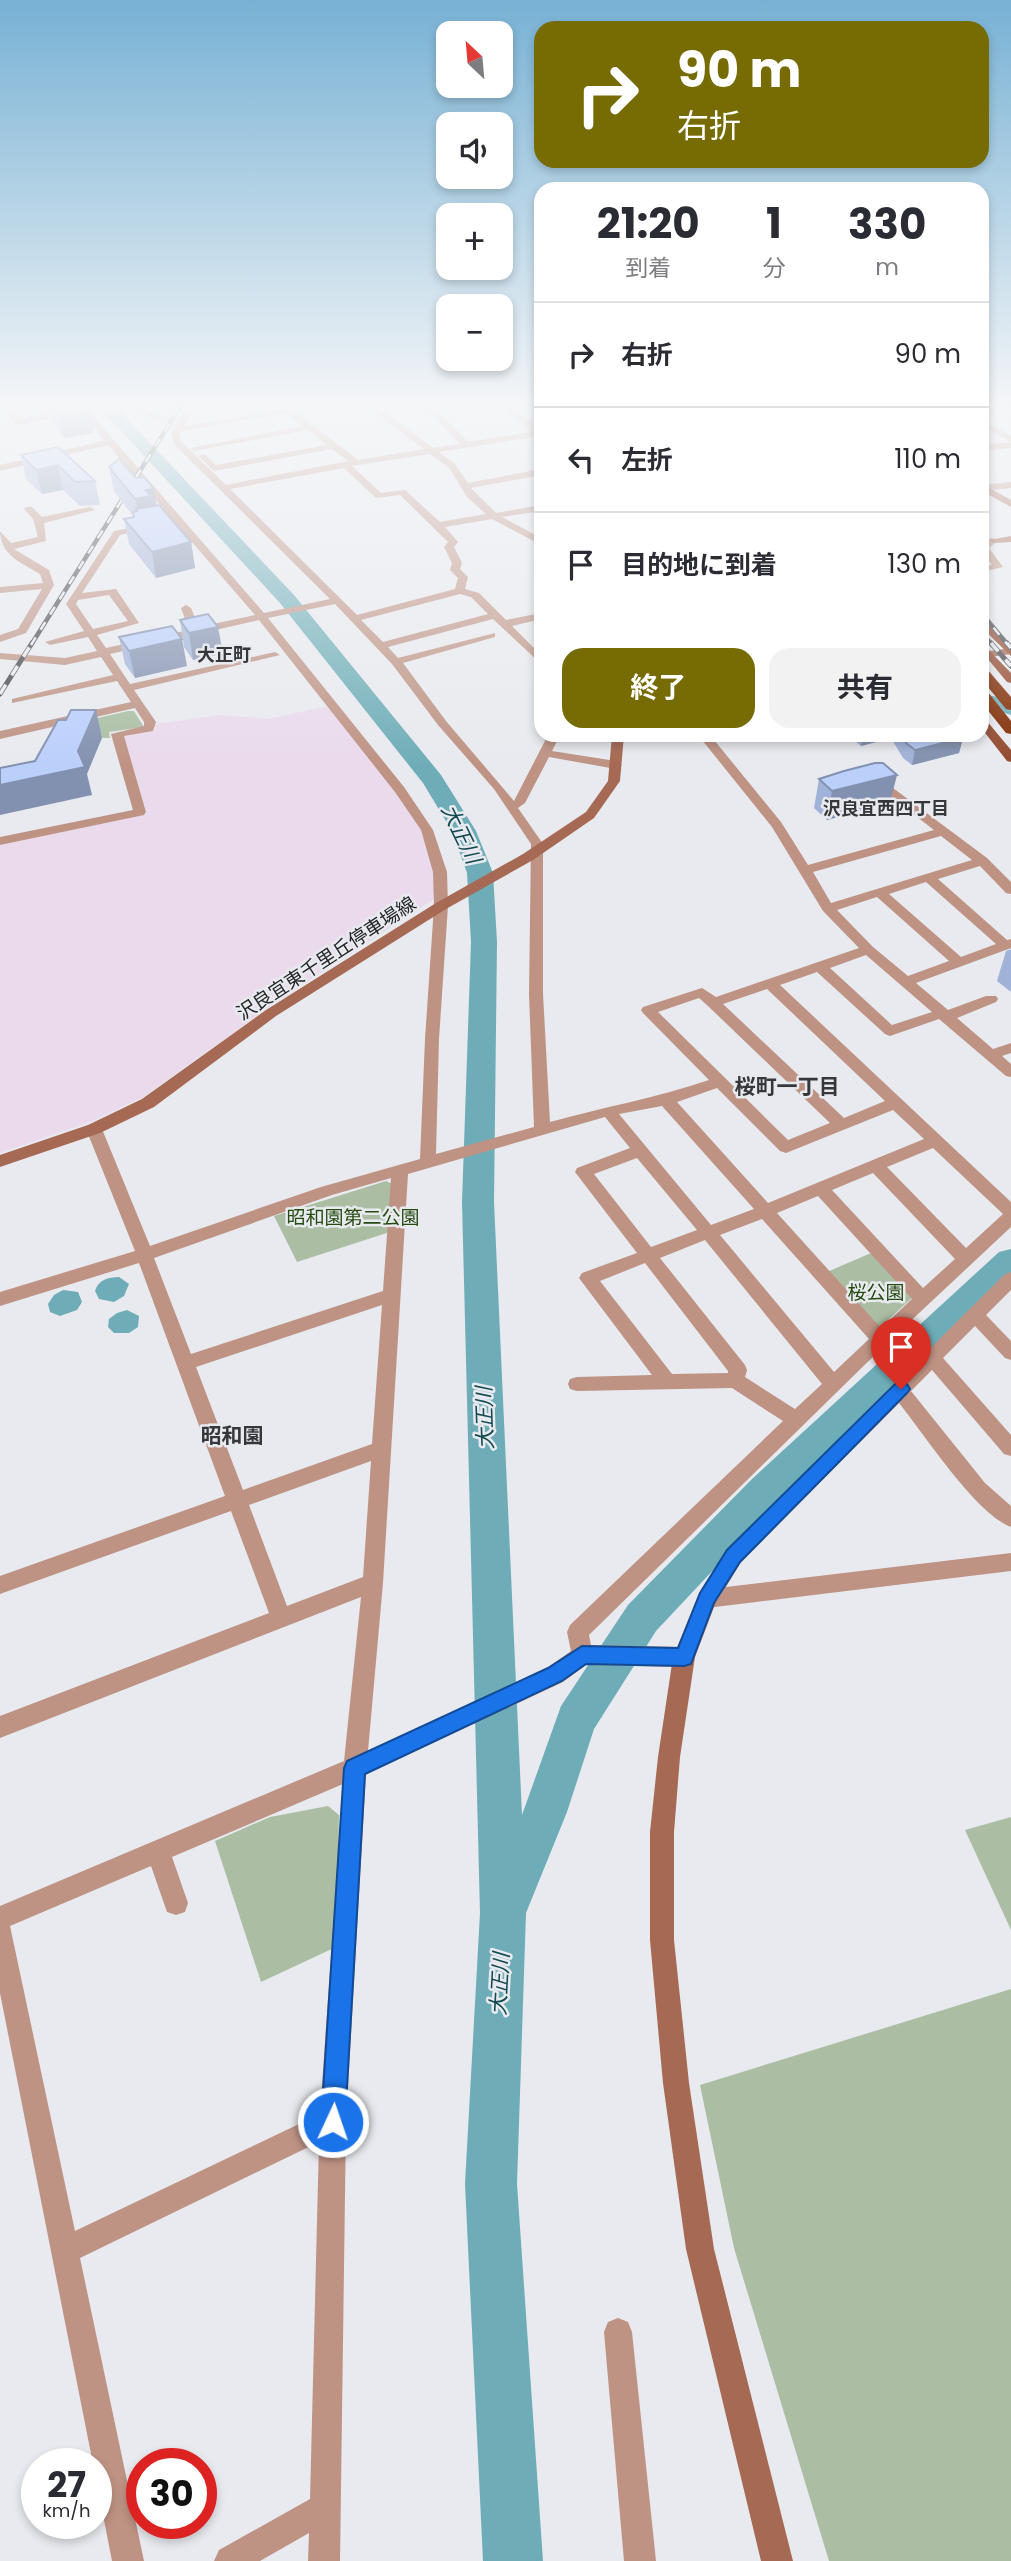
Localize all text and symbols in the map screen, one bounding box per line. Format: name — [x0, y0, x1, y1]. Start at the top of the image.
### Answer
north arrow — [436, 21, 513, 98]
map controls — [436, 21, 513, 371]
text: 90 m — [677, 36, 801, 104]
icon: right — [562, 49, 653, 140]
text: 右折 — [677, 103, 741, 148]
button: sound — [436, 112, 513, 189]
text: 21:20 — [597, 194, 700, 253]
text: 1 — [766, 194, 782, 253]
text: 330 — [848, 195, 926, 254]
button: + — [436, 203, 513, 280]
text: m — [875, 251, 899, 283]
text: 到着 — [625, 252, 671, 284]
text: 分 — [762, 252, 785, 284]
button: − — [436, 294, 513, 371]
icon: right — [562, 336, 600, 374]
text: 90 m — [895, 336, 961, 372]
text: 右折 — [621, 337, 673, 373]
icon: left — [562, 441, 600, 479]
text: 110 m — [894, 441, 961, 477]
text: 左折 — [621, 442, 673, 478]
icon: arrive — [562, 546, 600, 584]
text: 130 m — [887, 546, 961, 582]
text: 目的地に到着 — [621, 547, 777, 583]
district label: 大正町 — [197, 642, 251, 667]
button: 終了 — [562, 648, 755, 728]
button: 共有 — [769, 648, 961, 728]
district label: 沢良宜西四丁目 — [823, 796, 949, 821]
water label: 大正川 — [435, 799, 489, 870]
street label: 沢良宜東千里丘停車場線 — [231, 890, 421, 1027]
district label: 桜町一丁目 — [735, 1072, 840, 1101]
park label: 昭和園第二公園 — [286, 1204, 420, 1231]
park label: 桜公園 — [847, 1279, 905, 1306]
pin — [871, 1317, 931, 1389]
icon: arrive — [882, 1328, 920, 1366]
water label: 大正川 — [469, 1384, 500, 1450]
district label: 昭和園 — [201, 1421, 264, 1450]
water label: 大正川 — [483, 1950, 516, 2016]
position arrow — [296, 2085, 370, 2159]
speed limit sign: 30 — [126, 2448, 217, 2539]
text: 27 — [47, 2460, 86, 2509]
text: km/h — [43, 2498, 90, 2523]

